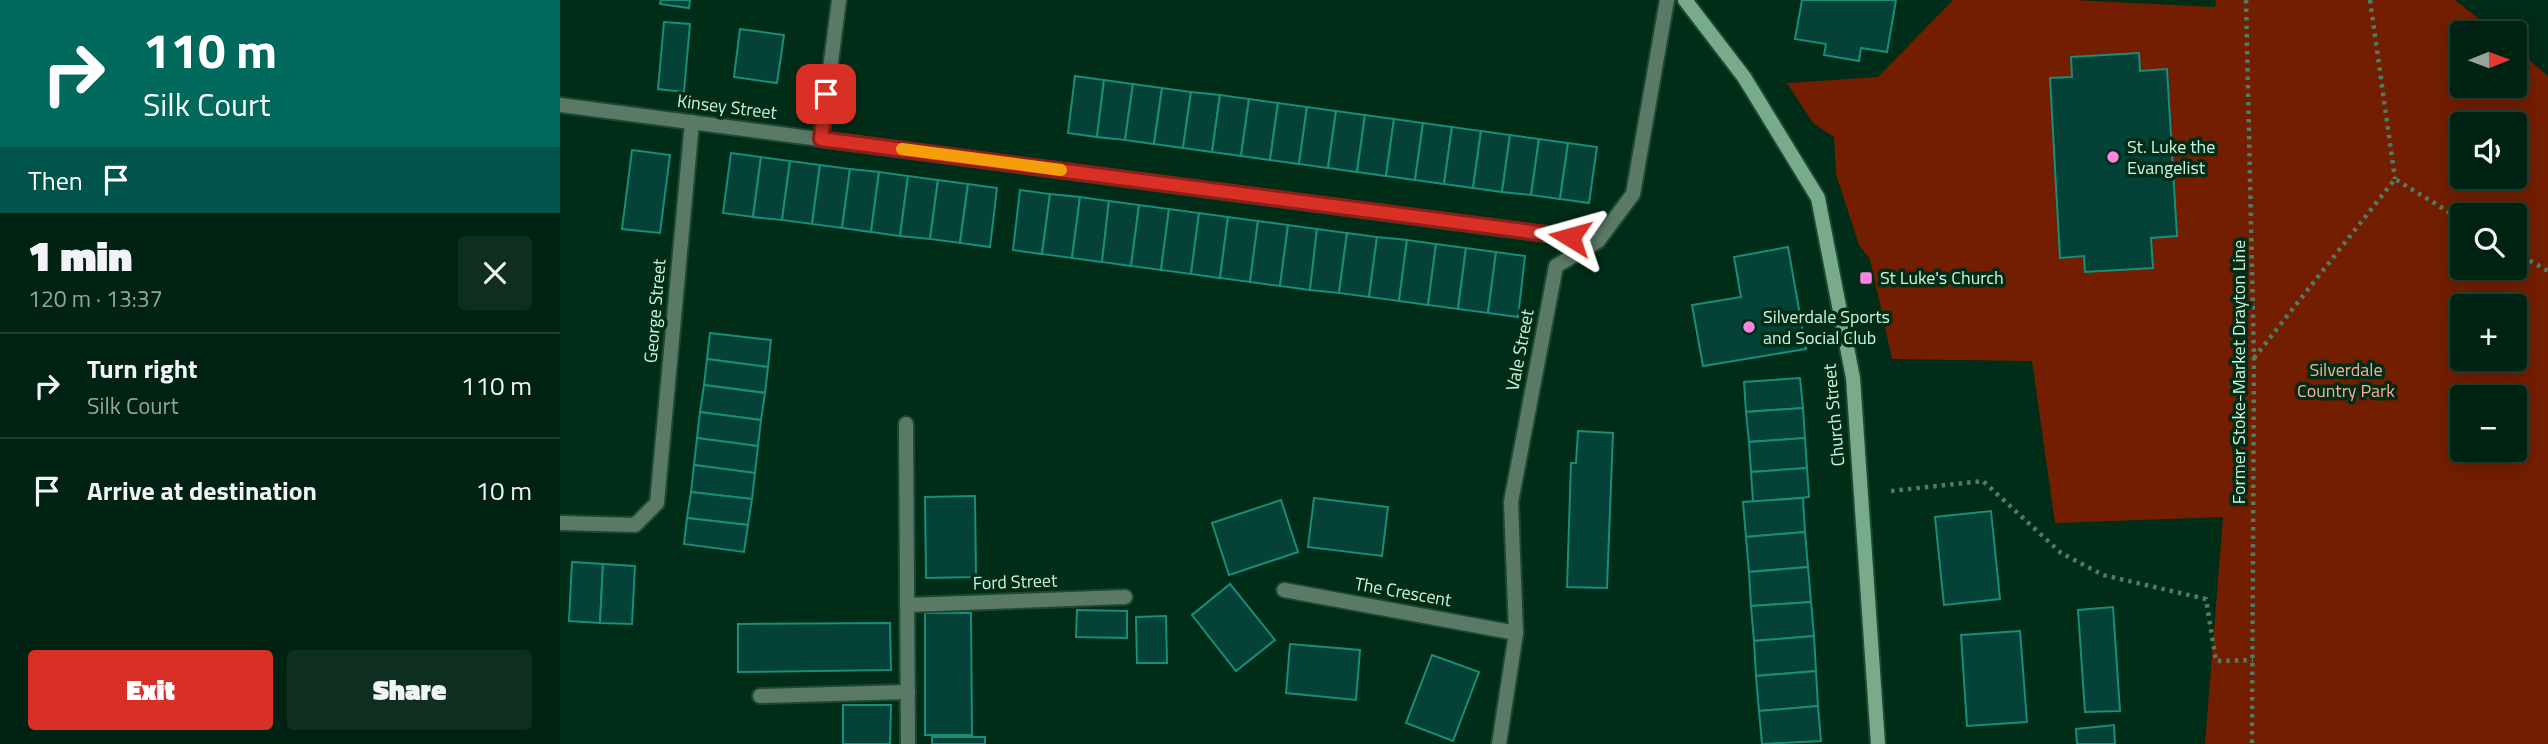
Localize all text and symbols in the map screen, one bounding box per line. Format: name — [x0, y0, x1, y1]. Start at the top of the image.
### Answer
text: 110 m — [143, 12, 277, 87]
north arrow — [2450, 21, 2527, 98]
map controls — [2450, 21, 2527, 462]
icon: right — [28, 28, 119, 119]
pin — [796, 64, 856, 124]
icon: arrive — [807, 75, 845, 113]
text: Silk Court — [143, 80, 270, 128]
street label: Kinsey Street — [676, 87, 779, 126]
button: sound — [2450, 112, 2527, 189]
place label: St. Luke the Evangelist — [2127, 133, 2215, 181]
marker: St. Luke the Evangelist — [2105, 149, 2121, 165]
text: Then — [28, 161, 83, 200]
icon: arrive — [97, 161, 135, 199]
position arrow — [1533, 200, 1607, 274]
button: search — [2450, 203, 2527, 280]
text: 1 min — [28, 223, 132, 287]
button: close — [458, 236, 532, 310]
street label: Former Stoke-Market Drayton Line — [2225, 240, 2252, 504]
street label: George Street — [636, 257, 673, 364]
place label: St Luke's Church — [1880, 264, 2004, 291]
marker: St Luke's Church — [1858, 270, 1874, 286]
text: 120 m · 13:37 — [28, 281, 163, 316]
button: + — [2450, 294, 2527, 371]
place label: Silverdale Sports and Social Club — [1763, 303, 1890, 351]
street label: Vale Street — [1498, 306, 1541, 393]
marker: Silverdale Sports and Social Club — [1741, 319, 1757, 335]
text: Turn right — [87, 349, 198, 388]
park label: Silverdale Country Park — [2297, 356, 2395, 404]
street label: Church Street — [1816, 362, 1851, 468]
text: 110 m — [461, 366, 532, 405]
icon: right — [28, 367, 66, 405]
button: − — [2450, 385, 2527, 462]
text: Silk Court — [87, 388, 179, 423]
text: Arrive at destination — [87, 471, 317, 510]
text: 10 m — [475, 471, 532, 510]
icon: arrive — [28, 472, 66, 510]
street label: Ford Street — [972, 567, 1058, 596]
street label: The Crescent — [1352, 570, 1454, 613]
button: Exit — [28, 650, 273, 730]
button: Share — [287, 650, 532, 730]

